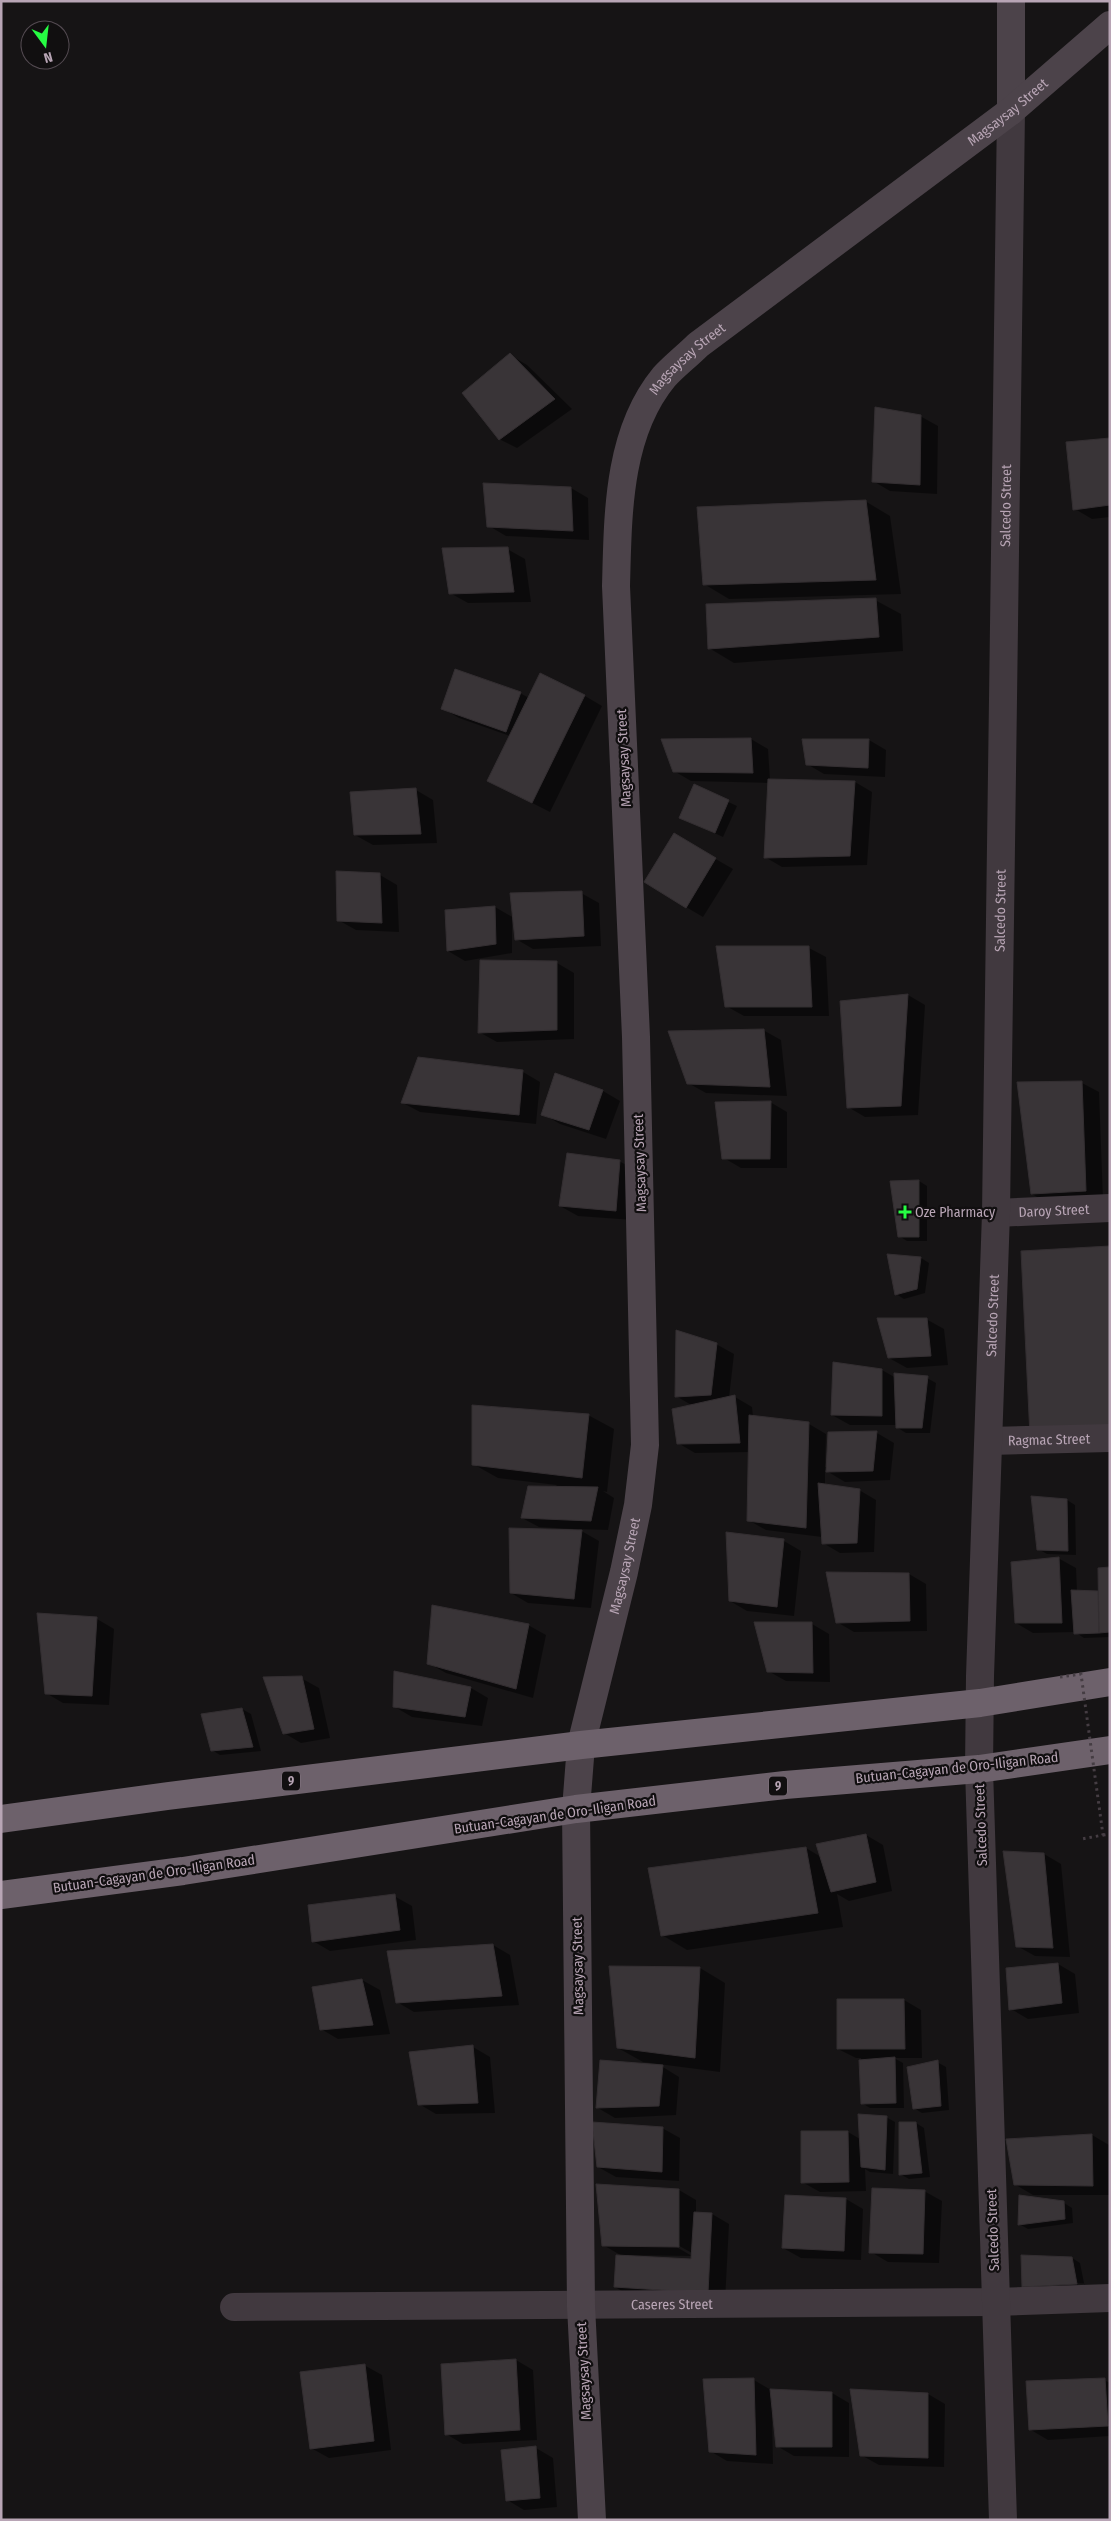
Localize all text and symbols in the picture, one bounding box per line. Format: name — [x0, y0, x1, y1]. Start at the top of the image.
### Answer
north arrow — [20, 20, 70, 70]
text: N — [42, 48, 54, 66]
street label: Magsaysay Street — [964, 74, 1052, 149]
street label: Magsaysay Street — [645, 319, 729, 398]
street label: Salcedo Street — [997, 464, 1015, 547]
street label: Magsaysay Street — [613, 708, 635, 808]
street label: Salcedo Street — [991, 869, 1009, 952]
street label: Magsaysay Street — [630, 1113, 650, 1212]
street label: Daroy Street — [1018, 1200, 1090, 1220]
place label: Oze Pharmacy — [915, 1204, 996, 1221]
marker: Oze Pharmacy — [899, 1206, 911, 1218]
street label: Salcedo Street — [983, 1274, 1002, 1357]
street label: Ragmac Street — [1008, 1430, 1091, 1449]
street label: Magsaysay Street — [605, 1516, 644, 1616]
street label: Butuan-Cagayan de Oro-Iligan Road — [855, 1749, 1059, 1787]
road number: 9 — [282, 1772, 300, 1790]
road number: 9 — [769, 1776, 787, 1795]
street label: Salcedo Street — [971, 1783, 991, 1867]
street label: Butuan-Cagayan de Oro-Iligan Road — [453, 1792, 657, 1838]
street label: Butuan-Cagayan de Oro-Iligan Road — [52, 1851, 256, 1897]
street label: Magsaysay Street — [569, 1916, 587, 2015]
street label: Salcedo Street — [983, 2188, 1003, 2272]
street label: Caseres Street — [631, 2295, 713, 2313]
street label: Magsaysay Street — [573, 2321, 595, 2421]

